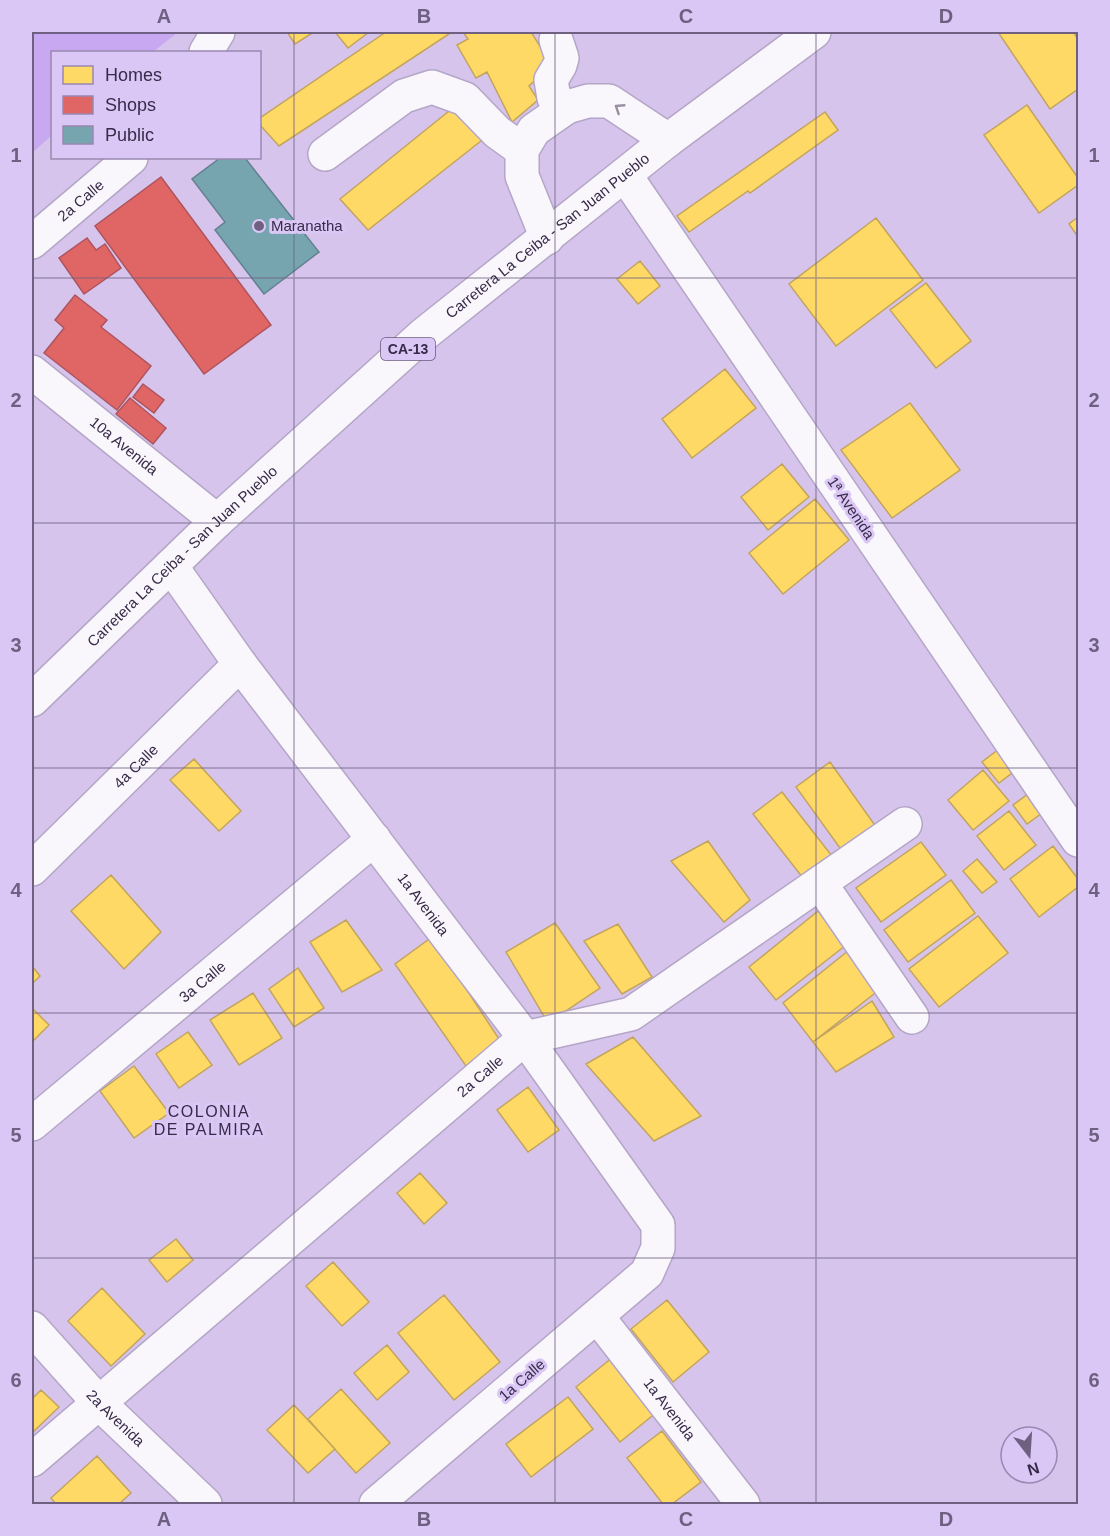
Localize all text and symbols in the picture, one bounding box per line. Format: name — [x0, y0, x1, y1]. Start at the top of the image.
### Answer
text: A — [157, 5, 171, 27]
text: B — [417, 5, 431, 27]
text: C — [679, 5, 693, 27]
text: D — [939, 5, 953, 27]
legend — [51, 51, 261, 159]
text: Homes — [105, 65, 162, 85]
text: Shops — [105, 95, 156, 115]
one-way arrow — [615, 104, 626, 115]
text: Public — [105, 125, 154, 145]
text: 1 — [10, 144, 22, 166]
text: 1 — [1088, 144, 1100, 166]
street label: Carretera La Ceiba - San Juan Pueblo — [442, 149, 652, 322]
street label: 2a Calle — [54, 176, 107, 225]
place label: Maranatha — [271, 217, 343, 234]
marker: Maranatha — [252, 219, 266, 233]
road number: CA-13 — [381, 338, 435, 360]
text: 2 — [10, 389, 22, 411]
text: 2 — [1088, 389, 1100, 411]
street label: 10a Avenida — [87, 413, 162, 478]
street label: Carretera La Ceiba - San Juan Pueblo — [83, 462, 280, 650]
street label: 1ª Avenida — [824, 473, 879, 543]
text: 3 — [10, 634, 22, 656]
text: 3 — [1088, 634, 1100, 656]
street label: 4a Calle — [110, 741, 161, 792]
street label: 1a Avenida — [394, 869, 453, 939]
text: 4 — [10, 879, 22, 901]
text: 4 — [1088, 879, 1100, 901]
street label: 3a Calle — [176, 957, 229, 1006]
street label: 2a Calle — [453, 1052, 506, 1100]
district label: COLONIA DE PALMIRA — [154, 1103, 264, 1138]
text: 5 — [10, 1124, 22, 1146]
text: 5 — [1088, 1124, 1100, 1146]
street label: 1a Calle — [495, 1355, 548, 1404]
text: 6 — [10, 1369, 22, 1391]
text: 6 — [1088, 1369, 1100, 1391]
street label: 1a Avenida — [640, 1374, 700, 1444]
street label: 2a Avenida — [83, 1386, 149, 1450]
north arrow — [999, 1425, 1059, 1485]
text: N — [1025, 1459, 1041, 1479]
text: A — [157, 1508, 171, 1530]
text: B — [417, 1508, 431, 1530]
text: C — [679, 1508, 693, 1530]
text: D — [939, 1508, 953, 1530]

